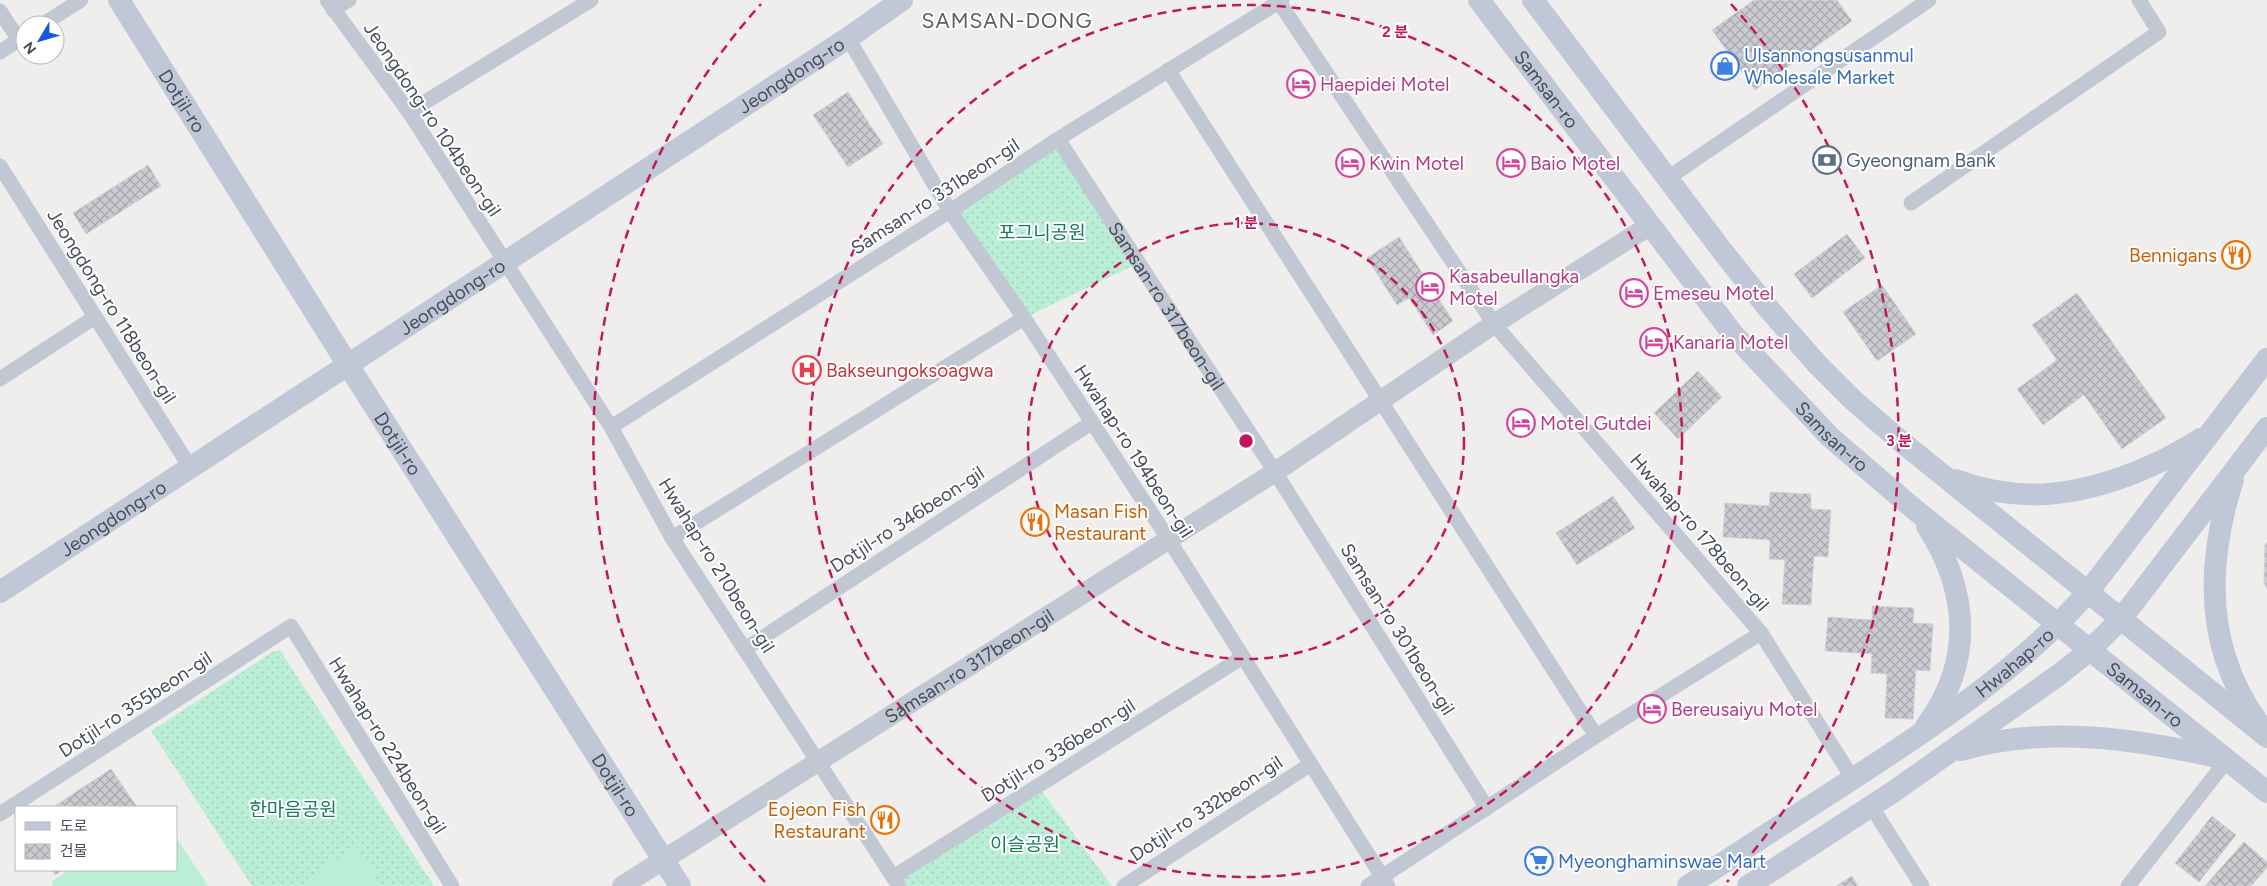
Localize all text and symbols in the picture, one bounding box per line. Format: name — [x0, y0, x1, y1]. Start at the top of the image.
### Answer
district label: SAMSAN-DONG — [922, 8, 1092, 33]
north arrow — [15, 15, 65, 65]
street label: Jeongdong-ro 104beon-gil — [359, 18, 506, 221]
text: 2 분 — [1382, 23, 1408, 41]
street label: Jeongdong-ro — [734, 32, 849, 119]
text: N — [20, 38, 40, 57]
place label: Ulsannongsusanmul Wholesale Market — [1744, 44, 1914, 89]
street label: Samsan-ro — [1509, 46, 1583, 133]
shop icon: Ulsannongsusanmul Wholesale Market — [1710, 51, 1740, 81]
street label: Dotjil-ro — [153, 65, 210, 137]
hotel icon: Haepidei Motel — [1286, 69, 1316, 99]
place label: Haepidei Motel — [1320, 73, 1449, 96]
street label: Samsan-ro 331beon-gil — [847, 133, 1024, 259]
bank icon: Gyeongnam Bank — [1812, 145, 1842, 175]
hotel icon: Kwin Motel — [1335, 148, 1365, 178]
hotel icon: Baio Motel — [1496, 148, 1526, 178]
place label: Gyeongnam Bank — [1846, 149, 1996, 172]
place label: Kwin Motel — [1369, 152, 1464, 175]
place label: Baio Motel — [1530, 152, 1620, 175]
street label: Jeongdong-ro 118beon-gil — [42, 205, 181, 408]
text: 1 분 — [1234, 214, 1258, 232]
street label: Samsan-ro 317beon-gil — [1103, 218, 1229, 394]
park label: 포그니공원 — [998, 221, 1086, 244]
restaurant icon: Bennigans — [2221, 240, 2251, 270]
place label: Bennigans — [2129, 244, 2217, 267]
street label: Jeongdong-ro — [395, 254, 510, 340]
place label: Kasabeullangka Motel — [1449, 265, 1579, 310]
hotel icon: Kasabeullangka Motel — [1415, 272, 1445, 302]
hotel icon: Emeseu Motel — [1619, 278, 1649, 308]
place label: Emeseu Motel — [1653, 282, 1774, 305]
hotel icon: Kanaria Motel — [1639, 327, 1669, 357]
place label: Kanaria Motel — [1673, 331, 1788, 354]
hospital icon: Bakseungoksoagwa — [792, 355, 822, 385]
place label: Bakseungoksoagwa — [826, 359, 993, 382]
street label: Hwahap-ro 194beon-gil — [1069, 361, 1198, 542]
street label: Samsan-ro — [1790, 397, 1873, 477]
street label: Dotjil-ro — [369, 408, 426, 480]
hotel icon: Motel Gutdei — [1506, 408, 1536, 438]
place label: Motel Gutdei — [1540, 412, 1652, 435]
centre of rings — [1237, 432, 1255, 450]
text: 3 분 — [1886, 432, 1912, 450]
street label: Hwahap-ro 178beon-gil — [1625, 449, 1774, 616]
street label: Dotjil-ro 346beon-gil — [826, 461, 988, 578]
street label: Hwahap-ro 210beon-gil — [653, 474, 780, 657]
street label: Jeongdong-ro — [56, 476, 171, 562]
place label: Masan Fish Restaurant — [1054, 500, 1148, 545]
restaurant icon: Masan Fish Restaurant — [1020, 507, 1050, 537]
street label: Samsan-ro 301beon-gil — [1335, 539, 1460, 719]
street label: Samsan-ro 317beon-gil — [880, 604, 1058, 729]
street label: Hwahap-ro — [1971, 623, 2059, 702]
street label: Dotjil-ro 355beon-gil — [54, 646, 216, 763]
street label: Hwahap-ro 224beon-gil — [324, 653, 451, 838]
street label: Samsan-ro — [2102, 657, 2188, 732]
street label: Dotjil-ro 336beon-gil — [977, 694, 1140, 807]
hotel icon: Bereusaiyu Motel — [1637, 694, 1667, 724]
place label: Bereusaiyu Motel — [1671, 698, 1817, 721]
street label: Dotjil-ro — [587, 749, 644, 821]
street label: Dotjil-ro 332beon-gil — [1126, 751, 1287, 866]
park label: 한마음공원 — [249, 798, 337, 821]
place label: Eojeon Fish Restaurant — [768, 798, 866, 843]
restaurant icon: Eojeon Fish Restaurant — [870, 805, 900, 835]
legend — [15, 806, 178, 871]
text: 도로 — [60, 817, 88, 835]
park label: 이슬공원 — [990, 833, 1060, 856]
text: 건물 — [60, 842, 88, 860]
supermarket icon: Myeonghaminswae Mart — [1524, 846, 1554, 876]
place label: Myeonghaminswae Mart — [1558, 850, 1766, 873]

